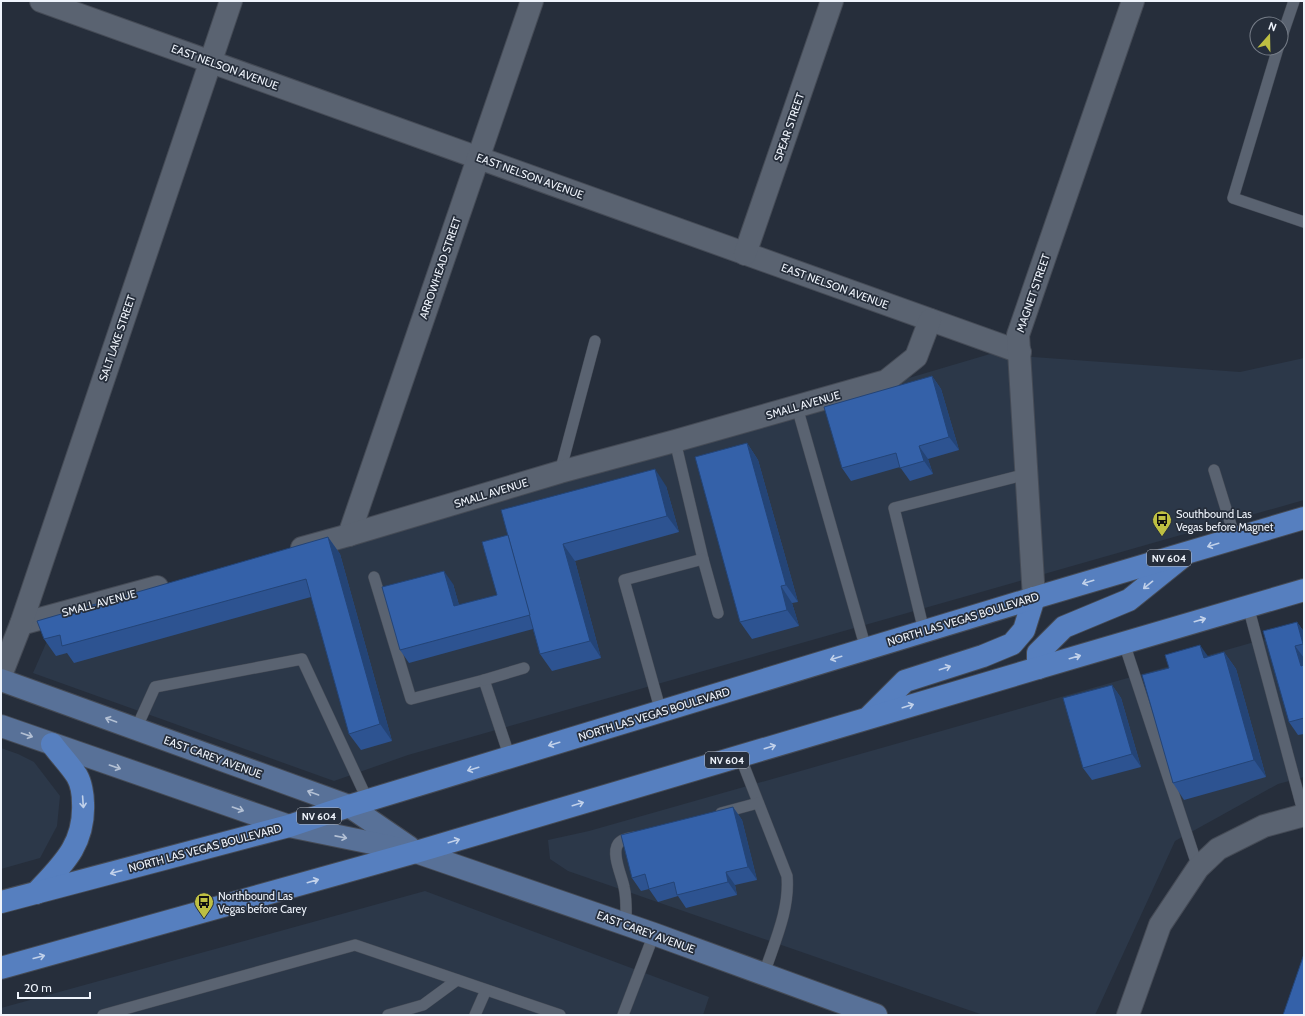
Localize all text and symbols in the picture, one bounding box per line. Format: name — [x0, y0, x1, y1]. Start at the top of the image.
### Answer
north arrow — [1249, 16, 1289, 56]
text: N — [1266, 19, 1278, 35]
street label: EAST NELSON AVENUE — [170, 41, 280, 93]
street label: SPEAR STREET — [771, 91, 807, 163]
street label: EAST NELSON AVENUE — [475, 150, 585, 202]
street label: ARROWHEAD STREET — [416, 215, 464, 321]
street label: MAGNET STREET — [1013, 252, 1053, 334]
street label: EAST NELSON AVENUE — [780, 260, 890, 312]
street label: SALT LAKE STREET — [96, 293, 138, 383]
street label: SMALL AVENUE — [764, 388, 842, 422]
street label: SMALL AVENUE — [452, 475, 530, 511]
place label: Southbound Las Vegas before Magnet — [1176, 507, 1274, 534]
bus stop icon: Southbound Las Vegas before Magnet — [1151, 509, 1173, 537]
one-way arrow — [1207, 542, 1220, 549]
road number: NV 604 — [1147, 550, 1191, 566]
one-way arrow — [1082, 579, 1095, 586]
one-way arrow — [1142, 581, 1153, 589]
street label: SMALL AVENUE — [60, 586, 138, 620]
street label: NORTH LAS VEGAS BOULEVARD — [885, 589, 1041, 649]
one-way arrow — [1193, 616, 1206, 623]
one-way arrow — [1068, 653, 1081, 660]
one-way arrow — [829, 655, 842, 662]
one-way arrow — [939, 664, 952, 671]
street label: NORTH LAS VEGAS BOULEVARD — [576, 684, 732, 744]
one-way arrow — [901, 702, 914, 709]
one-way arrow — [106, 716, 118, 724]
one-way arrow — [20, 732, 32, 740]
street label: EAST CAREY AVENUE — [162, 733, 264, 781]
one-way arrow — [548, 741, 561, 748]
one-way arrow — [763, 743, 776, 750]
road number: NV 604 — [705, 752, 749, 768]
one-way arrow — [109, 763, 121, 771]
one-way arrow — [467, 766, 480, 773]
one-way arrow — [306, 789, 319, 796]
one-way arrow — [79, 795, 86, 808]
one-way arrow — [572, 800, 585, 807]
one-way arrow — [232, 806, 245, 813]
road number: NV 604 — [297, 808, 341, 824]
street label: NORTH LAS VEGAS BOULEVARD — [127, 821, 283, 875]
one-way arrow — [334, 833, 347, 841]
one-way arrow — [447, 837, 460, 844]
one-way arrow — [110, 868, 123, 876]
one-way arrow — [306, 877, 319, 884]
place label: Northbound Las Vegas before Carey — [218, 889, 307, 916]
bus stop icon: Northbound Las Vegas before Carey — [193, 891, 215, 919]
street label: EAST CAREY AVENUE — [595, 908, 697, 956]
one-way arrow — [32, 953, 45, 960]
scale bar — [18, 974, 90, 1000]
text: 20 m — [24, 980, 52, 995]

